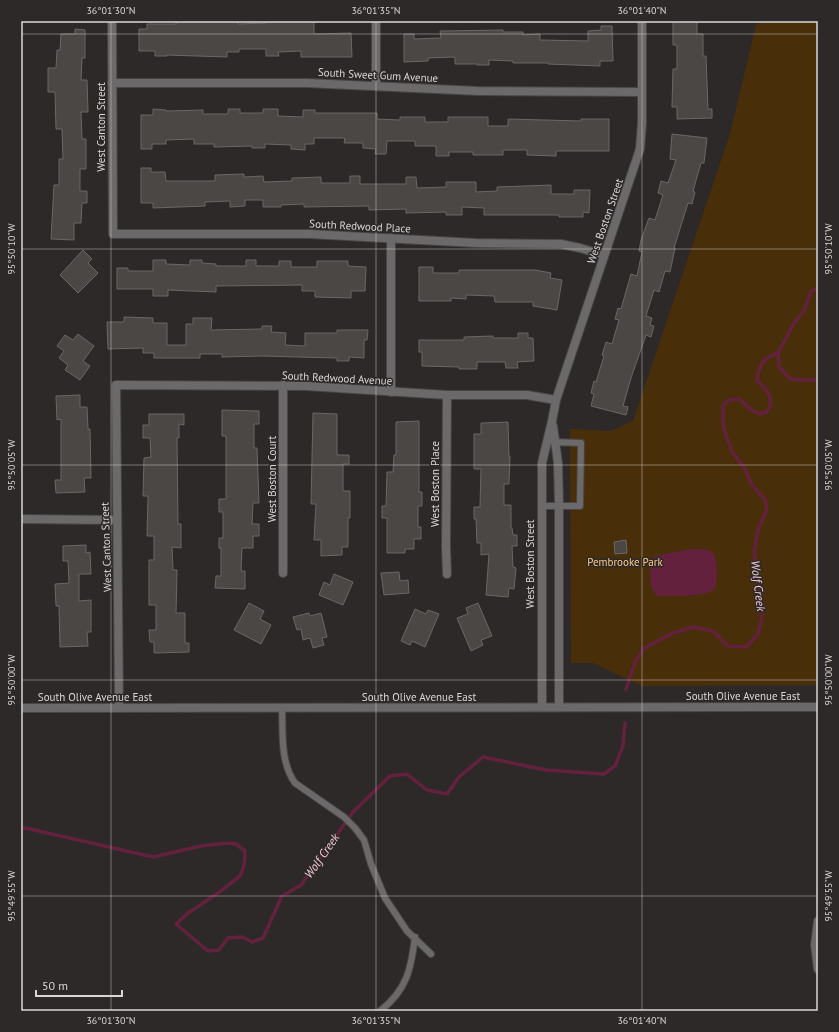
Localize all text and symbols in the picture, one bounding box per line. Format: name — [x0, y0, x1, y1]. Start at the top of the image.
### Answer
text: 36°01'30"N — [86, 4, 136, 17]
text: 36°01'35"N — [351, 4, 401, 17]
text: 36°01'40"N — [617, 4, 667, 17]
street label: South Sweet Gum Avenue — [318, 65, 439, 85]
street label: West Canton Street — [94, 82, 108, 172]
street label: West Boston Street — [584, 176, 626, 265]
street label: South Redwood Place — [309, 216, 411, 236]
text: 95°50'10"W — [5, 223, 18, 275]
text: 95°50'10"W — [822, 223, 835, 275]
street label: South Redwood Avenue — [281, 368, 393, 388]
street label: West Boston Court — [265, 436, 279, 522]
text: 95°50'05"W — [5, 439, 18, 491]
text: 95°50'05"W — [822, 439, 835, 491]
street label: West Boston Place — [428, 441, 442, 527]
street label: West Canton Street — [97, 502, 115, 592]
street label: West Boston Street — [523, 519, 537, 609]
park label: Pembrooke Park — [587, 555, 664, 569]
water label: Wolf Creek — [748, 560, 769, 613]
text: 95°50'00"W — [5, 654, 18, 706]
text: 95°50'00"W — [822, 654, 835, 706]
street label: South Olive Avenue East — [686, 689, 800, 703]
street label: South Olive Avenue East — [38, 690, 152, 704]
street label: South Olive Avenue East — [362, 690, 476, 704]
water label: Wolf Creek — [301, 830, 343, 881]
text: 95°49'55"W — [5, 870, 18, 922]
text: 95°49'55"W — [822, 870, 835, 922]
scale bar — [36, 972, 122, 998]
text: 50 m — [42, 978, 68, 993]
text: 36°01'30"N — [86, 1014, 136, 1027]
text: 36°01'35"N — [351, 1014, 401, 1027]
text: 36°01'40"N — [617, 1014, 667, 1027]

